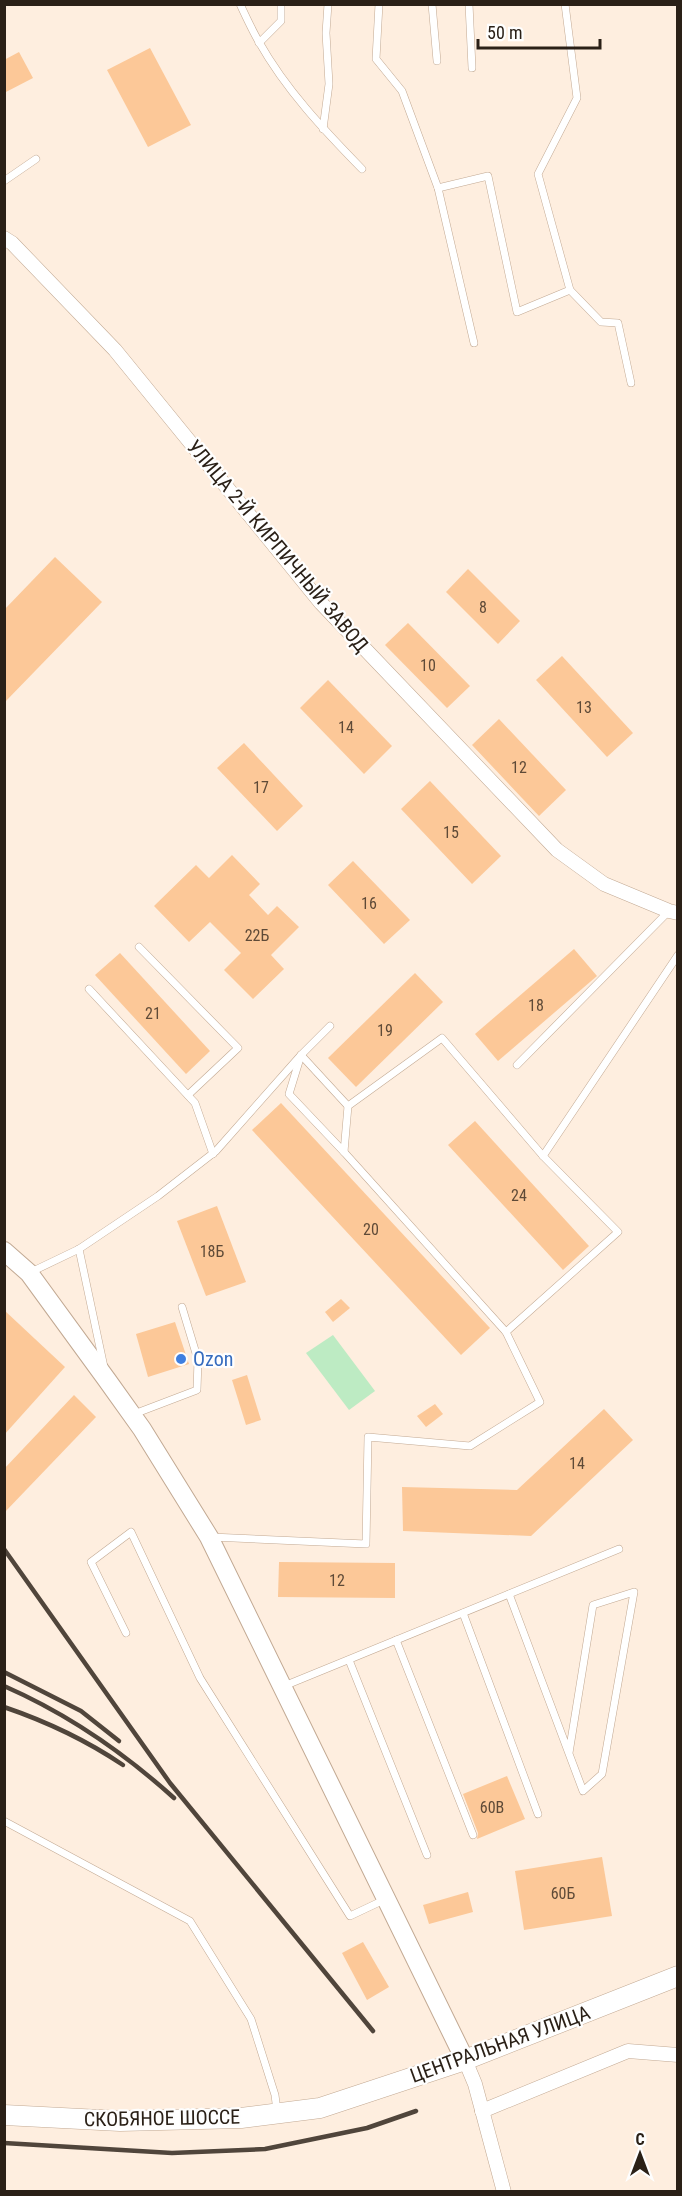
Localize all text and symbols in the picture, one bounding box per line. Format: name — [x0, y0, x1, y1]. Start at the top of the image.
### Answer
scale bar — [478, 12, 600, 50]
text: 50 m — [487, 22, 522, 43]
street label: УЛИЦА 2-Й КИРПИЧНЫЙ ЗАВОД — [182, 435, 374, 657]
house number: 8 — [479, 598, 487, 617]
house number: 10 — [420, 656, 436, 675]
house number: 13 — [576, 698, 592, 717]
house number: 14 — [338, 718, 354, 737]
house number: 12 — [511, 758, 527, 777]
house number: 17 — [253, 778, 269, 797]
house number: 15 — [443, 823, 459, 842]
house number: 16 — [361, 894, 377, 913]
house number: 22Б — [245, 926, 270, 945]
house number: 18 — [528, 996, 544, 1015]
house number: 21 — [145, 1004, 161, 1023]
house number: 19 — [377, 1021, 393, 1040]
house number: 24 — [511, 1186, 527, 1205]
house number: 20 — [363, 1220, 379, 1239]
house number: 18Б — [200, 1242, 225, 1261]
place label: Ozon — [193, 1347, 233, 1371]
marker: Ozon — [174, 1352, 188, 1366]
house number: 14 — [569, 1454, 585, 1473]
house number: 12 — [329, 1571, 345, 1590]
house number: 60В — [480, 1798, 504, 1817]
house number: 60Б — [551, 1884, 576, 1903]
street label: ЦЕНТРАЛЬНАЯ УЛИЦА — [407, 2000, 594, 2088]
street label: СКОБЯНОЕ ШОССЕ — [84, 2105, 240, 2131]
north arrow — [610, 2124, 670, 2184]
text: С — [635, 2130, 645, 2149]

